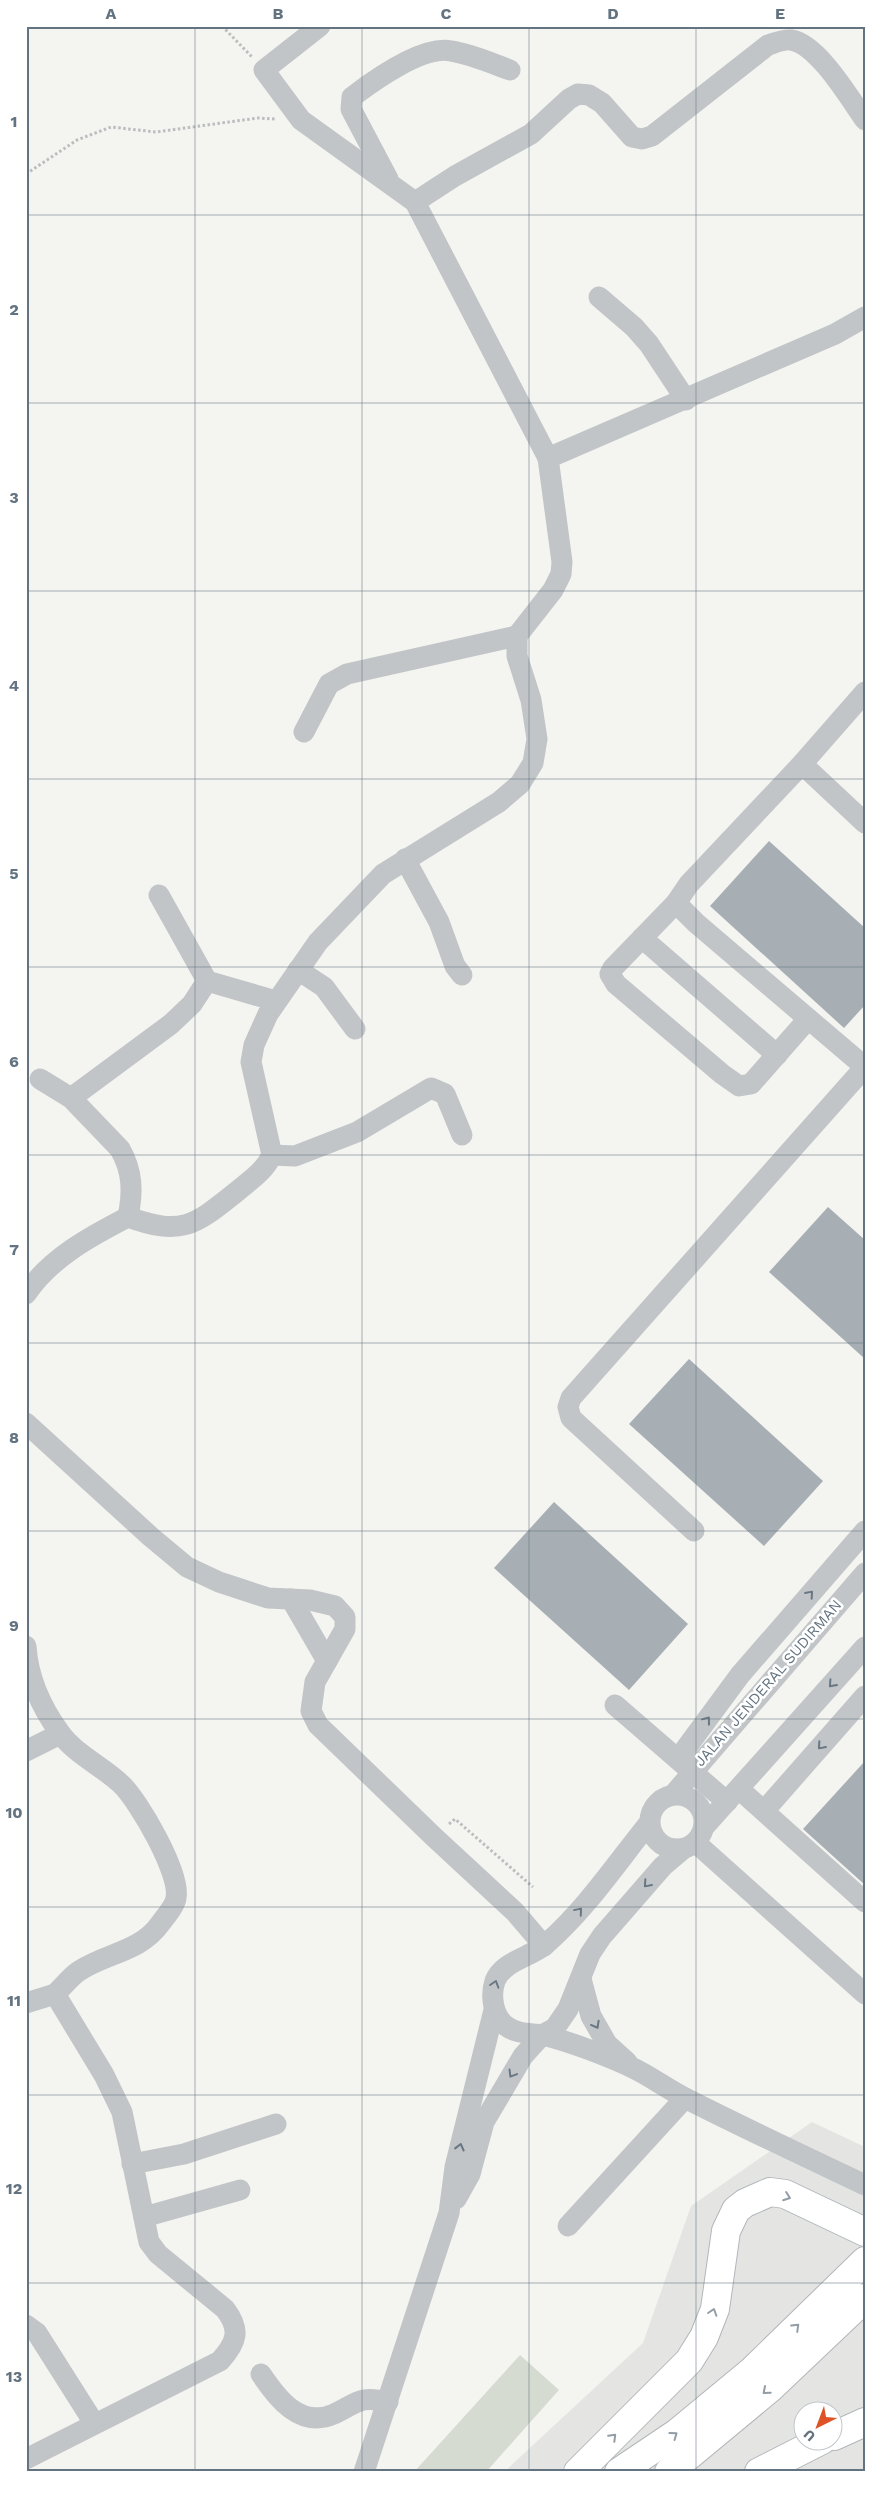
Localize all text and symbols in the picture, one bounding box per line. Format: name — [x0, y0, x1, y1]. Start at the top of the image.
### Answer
text: A — [106, 4, 117, 23]
text: B — [273, 4, 284, 23]
text: C — [441, 4, 452, 23]
text: D — [607, 4, 619, 23]
text: E — [775, 4, 785, 23]
text: 1 — [11, 112, 17, 131]
text: 2 — [9, 300, 19, 319]
text: 3 — [9, 488, 19, 507]
text: 4 — [9, 676, 19, 695]
text: 5 — [9, 864, 19, 883]
text: 6 — [9, 1052, 19, 1071]
text: 7 — [9, 1240, 19, 1259]
text: 8 — [9, 1428, 19, 1447]
one-way arrow — [804, 1591, 813, 1600]
street label: JALAN JENDERAL SUDIRMAN — [691, 1596, 845, 1770]
text: 9 — [9, 1616, 19, 1635]
one-way arrow — [829, 1678, 838, 1687]
one-way arrow — [701, 1716, 710, 1726]
one-way arrow — [818, 1741, 827, 1750]
text: 10 — [5, 1803, 23, 1822]
one-way arrow — [644, 1878, 653, 1887]
one-way arrow — [573, 1908, 582, 1917]
one-way arrow — [490, 1981, 500, 1989]
text: 11 — [7, 1991, 21, 2010]
one-way arrow — [590, 2019, 600, 2028]
one-way arrow — [509, 2069, 519, 2078]
one-way arrow — [454, 2143, 465, 2152]
text: 12 — [6, 2179, 22, 2198]
one-way arrow — [783, 2191, 791, 2201]
one-way arrow — [707, 2308, 717, 2317]
one-way arrow — [790, 2324, 799, 2333]
text: 13 — [6, 2367, 22, 2386]
one-way arrow — [763, 2386, 772, 2394]
north arrow — [794, 2400, 844, 2450]
text: U — [800, 2426, 818, 2445]
one-way arrow — [668, 2432, 678, 2441]
one-way arrow — [607, 2434, 616, 2443]

